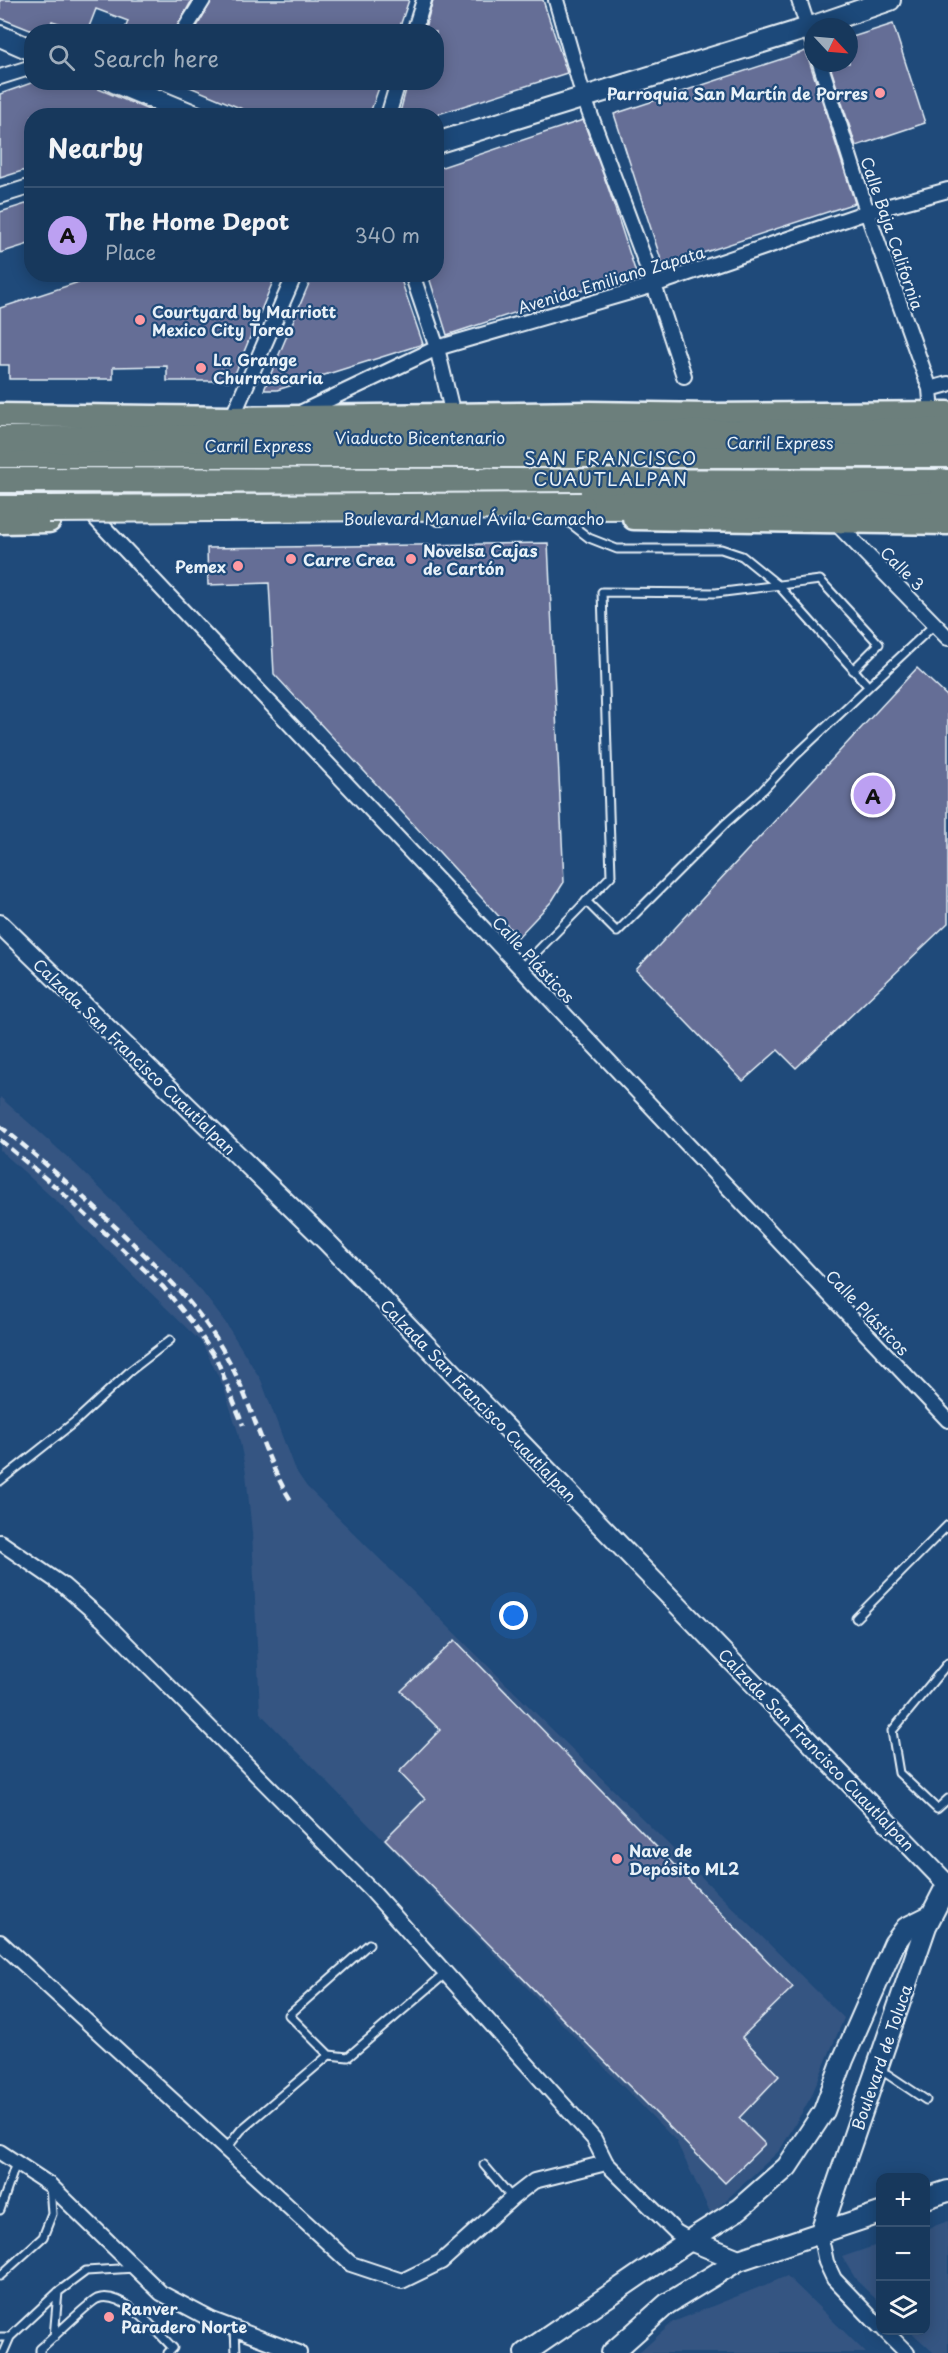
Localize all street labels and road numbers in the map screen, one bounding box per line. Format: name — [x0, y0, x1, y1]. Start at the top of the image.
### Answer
street label: Calle Baja California — [855, 153, 931, 313]
street label: Avenida Emiliano Zapata — [514, 239, 708, 319]
street label: Viaducto Bicentenario — [335, 425, 505, 449]
street label: Carril Express — [726, 430, 834, 454]
street label: Carril Express — [204, 433, 312, 457]
street label: Boulevard Manuel Ávila Camacho — [344, 506, 604, 530]
street label: Calle 3 — [875, 540, 931, 596]
street label: Calle Plásticos — [487, 910, 581, 1008]
street label: Calzada San Francisco Cuautlalpan — [28, 952, 242, 1160]
street label: Calle Plásticos — [821, 1264, 915, 1360]
street label: Calzada San Francisco Cuautlalpan — [375, 1293, 583, 1507]
street label: Calzada San Francisco Cuautlalpan — [713, 1642, 921, 1856]
street label: Boulevard de Toluca — [845, 1981, 917, 2133]

